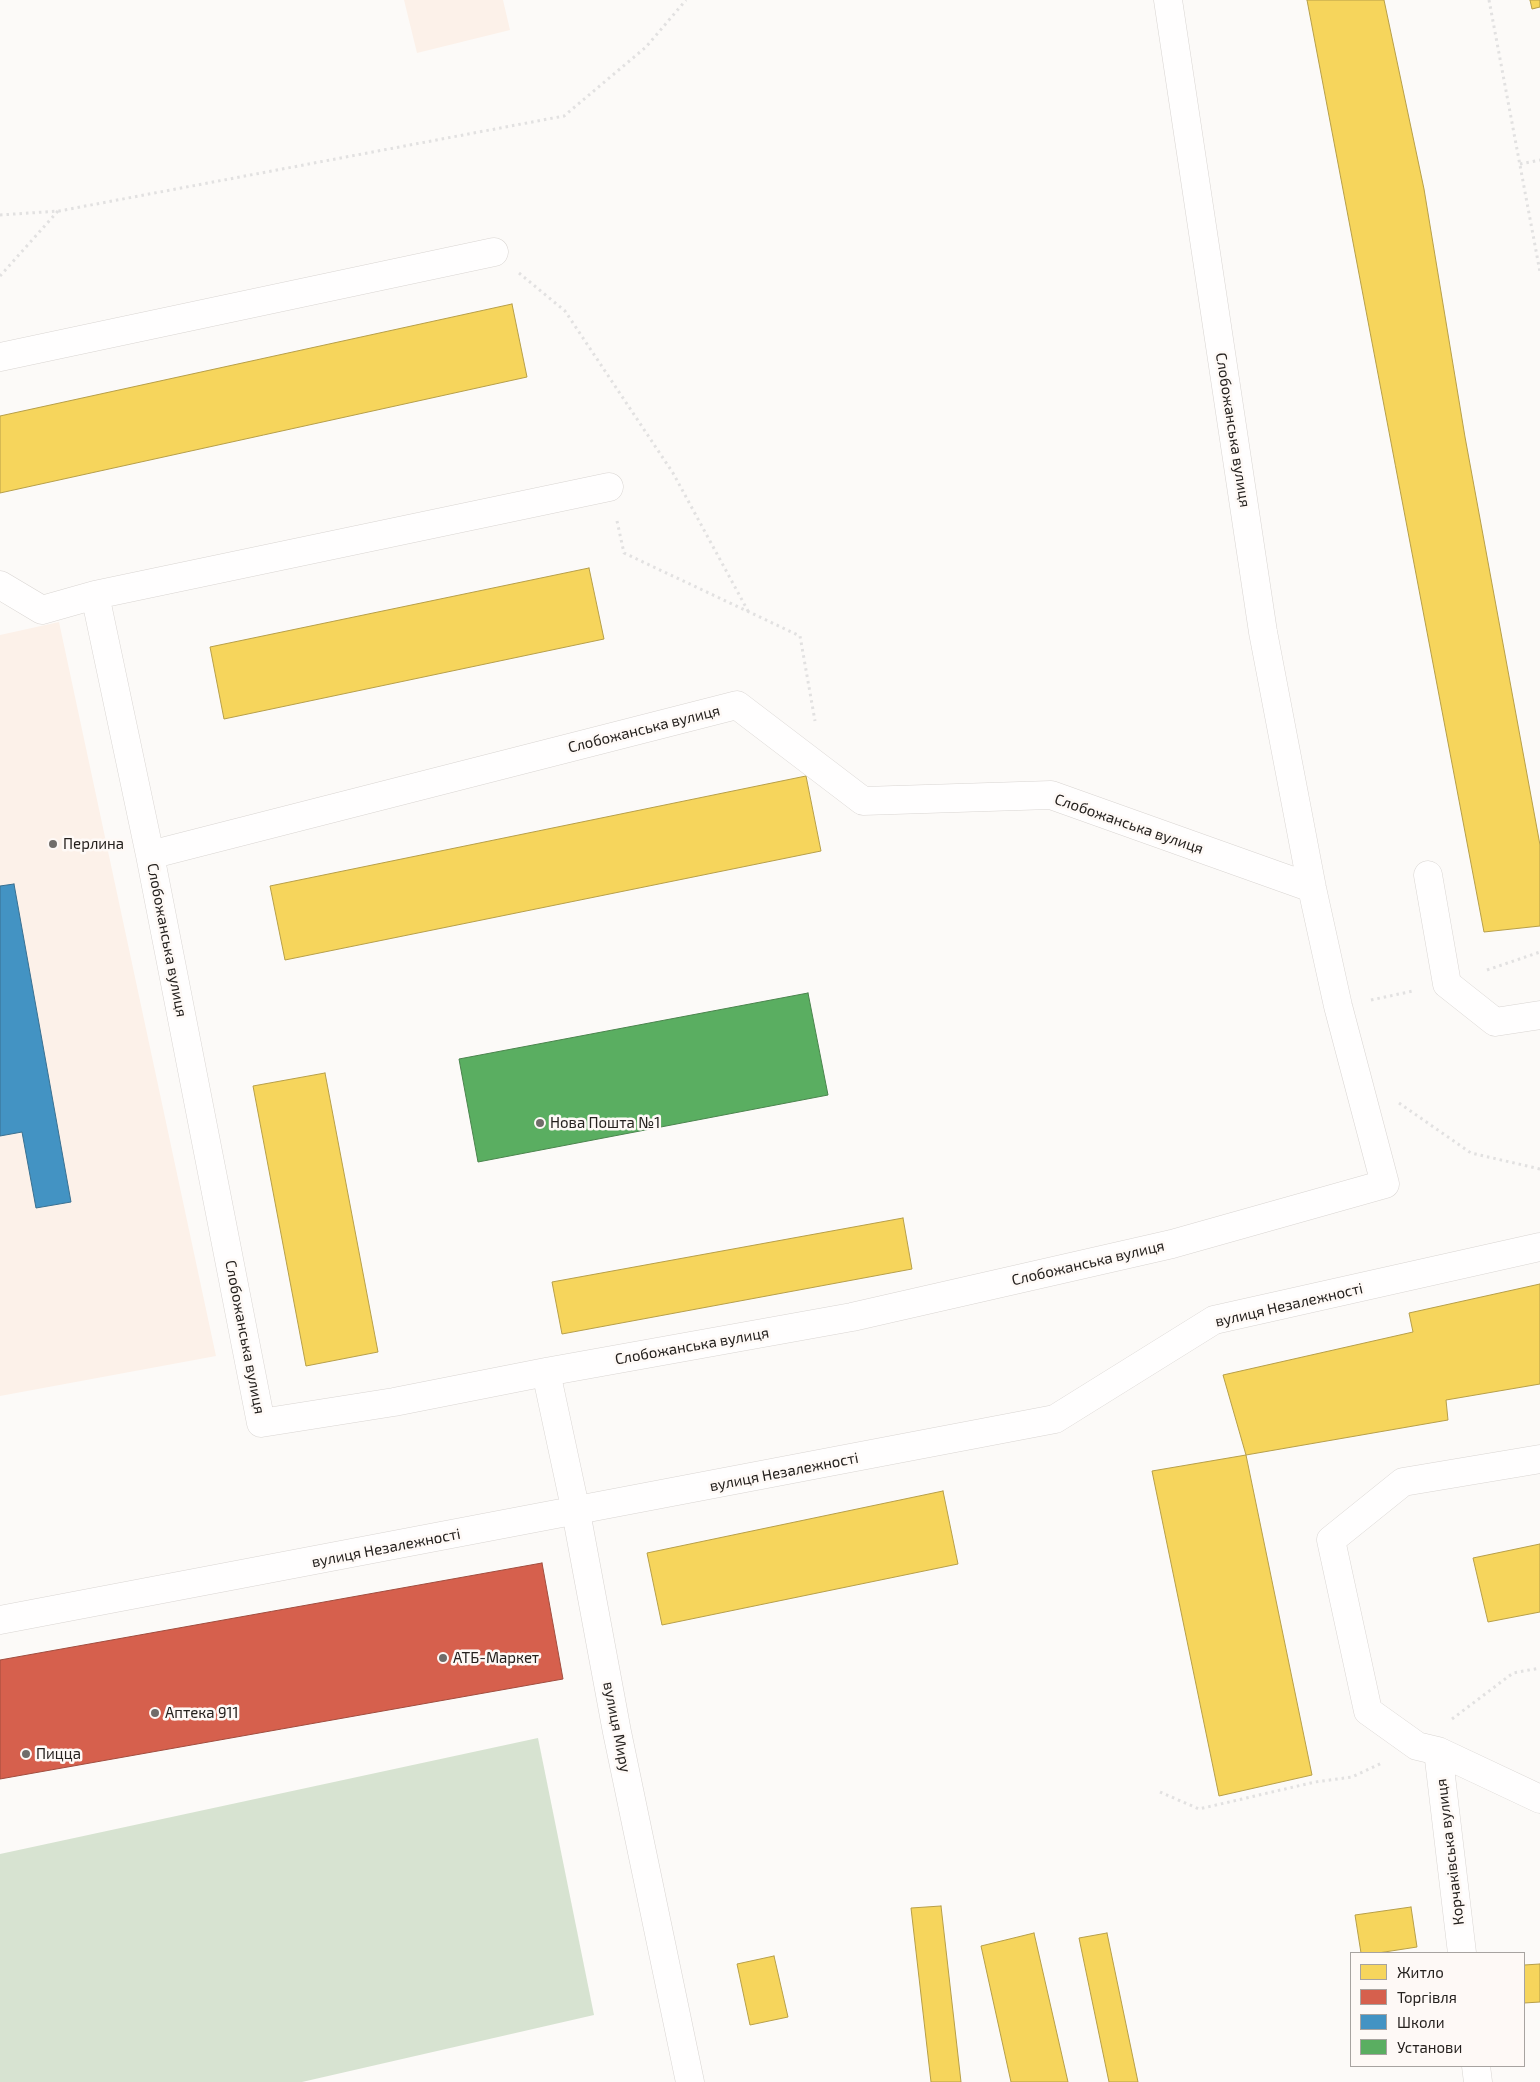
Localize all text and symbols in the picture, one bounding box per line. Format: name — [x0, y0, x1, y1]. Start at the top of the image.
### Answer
street label: Слобожанська вулиця — [1212, 351, 1254, 509]
street label: Слобожанська вулиця — [566, 701, 722, 757]
street label: Слобожанська вулиця — [1052, 790, 1206, 858]
place label: Перлина — [63, 835, 124, 853]
marker: Перлина — [47, 838, 59, 850]
street label: Слобожанська вулиця — [143, 862, 191, 1018]
place label: Нова Пошта №1 — [550, 1114, 660, 1132]
marker: Нова Пошта №1 — [534, 1117, 546, 1129]
street label: Слобожанська вулиця — [1010, 1237, 1166, 1289]
street label: Слобожанська вулиця — [221, 1259, 269, 1415]
street label: вулиця Незалежності — [1213, 1279, 1365, 1331]
street label: Слобожанська вулиця — [613, 1324, 771, 1368]
street label: вулиця Незалежності — [708, 1449, 860, 1495]
street label: вулиця Незалежності — [310, 1525, 462, 1571]
place label: АТБ-Маркет — [453, 1649, 539, 1667]
marker: АТБ-Маркет — [437, 1652, 449, 1664]
street label: вулиця Миру — [599, 1680, 635, 1774]
place label: Аптека 911 — [165, 1704, 238, 1722]
marker: Аптека 911 — [149, 1707, 161, 1719]
place label: Пицца — [36, 1745, 81, 1763]
marker: Пицца — [20, 1748, 32, 1760]
street label: Корчаківська вулиця — [1432, 1778, 1468, 1926]
legend — [1350, 1952, 1525, 2067]
text: Житло — [1397, 1963, 1444, 1981]
text: Торгівля — [1397, 1988, 1457, 2006]
text: Школи — [1397, 2013, 1445, 2031]
text: Установи — [1397, 2038, 1462, 2056]

